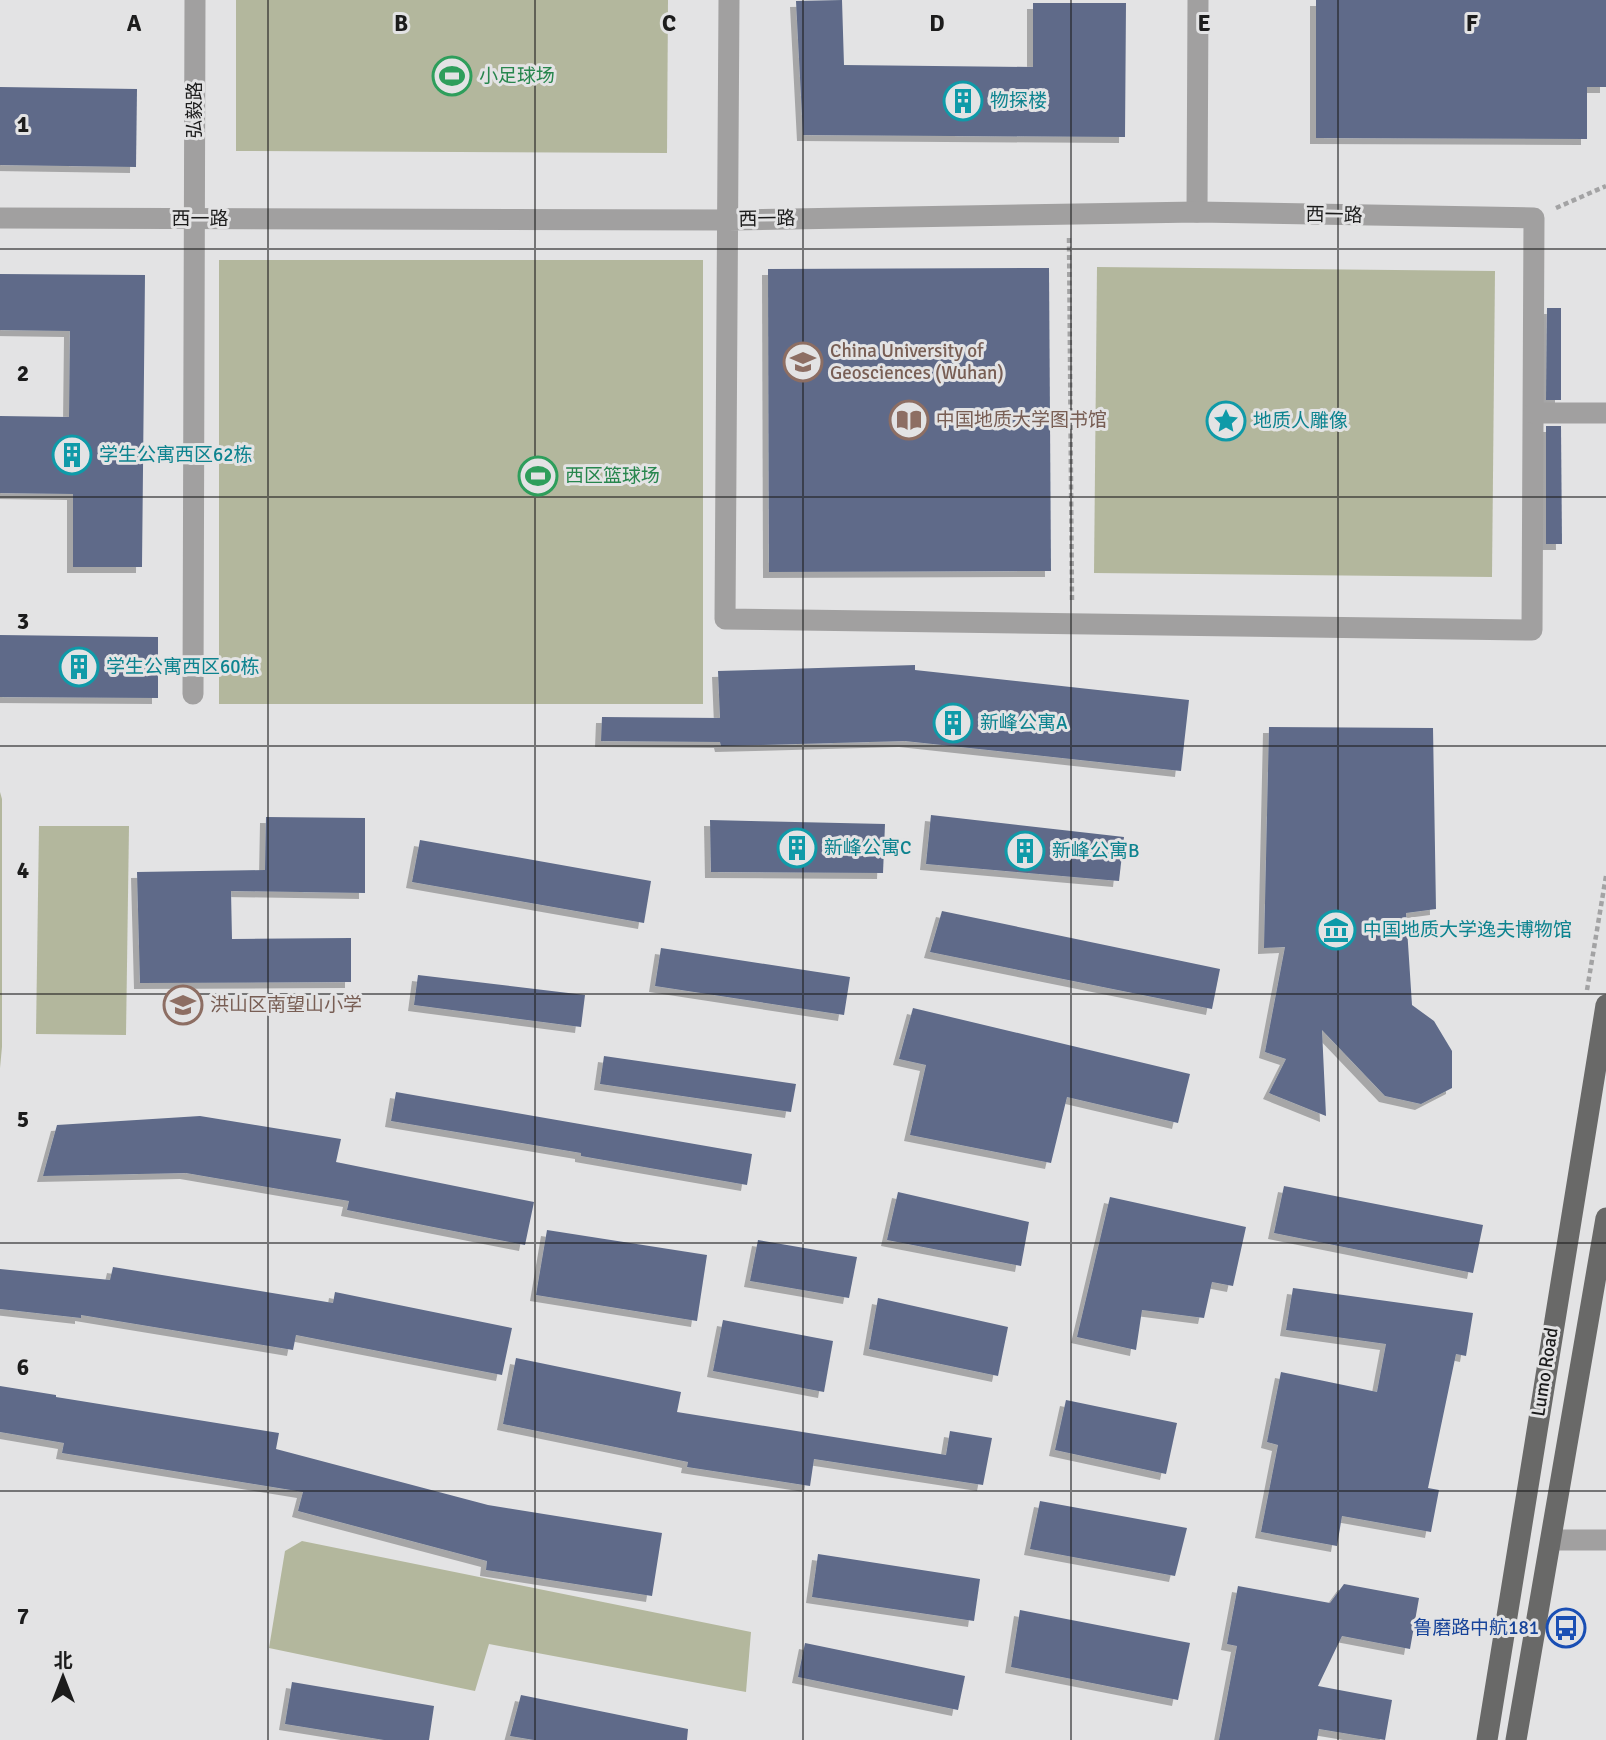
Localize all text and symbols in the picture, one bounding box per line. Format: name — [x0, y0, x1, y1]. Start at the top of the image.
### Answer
text: A — [127, 9, 142, 38]
text: B — [394, 9, 408, 38]
text: C — [662, 9, 676, 38]
text: D — [929, 9, 945, 38]
text: E — [1197, 9, 1211, 38]
text: F — [1466, 9, 1478, 38]
sports icon: 小足球场 — [431, 55, 473, 97]
place label: 小足球场 — [479, 64, 555, 88]
building icon: 物探楼 — [942, 80, 984, 122]
street label: 弘毅路 — [183, 81, 207, 139]
place label: 物探楼 — [990, 89, 1047, 113]
text: 1 — [17, 110, 29, 139]
street label: 西一路 — [1305, 203, 1363, 227]
street label: 西一路 — [171, 207, 229, 231]
street label: 西一路 — [738, 207, 796, 231]
place label: China University of Geosciences (Wuhan) — [830, 339, 1004, 385]
school or university icon: China University of Geosciences (Wuhan) — [782, 341, 824, 383]
text: 2 — [17, 359, 29, 388]
library icon: 中国地质大学图书馆 — [888, 399, 930, 441]
place icon: 地质人雕像 — [1205, 400, 1247, 442]
place label: 中国地质大学图书馆 — [936, 408, 1107, 432]
place label: 地质人雕像 — [1253, 409, 1348, 433]
building icon: 学生公寓西区62栋 — [51, 434, 93, 476]
place label: 学生公寓西区62栋 — [99, 443, 253, 467]
sports icon: 西区篮球场 — [517, 455, 559, 497]
place label: 西区篮球场 — [565, 464, 660, 488]
text: 3 — [17, 607, 29, 636]
building icon: 学生公寓西区60栋 — [58, 646, 100, 688]
place label: 学生公寓西区60栋 — [106, 655, 260, 679]
building icon: 新峰公寓A — [932, 702, 974, 744]
place label: 新峰公寓A — [980, 711, 1068, 735]
building icon: 新峰公寓C — [776, 827, 818, 869]
building icon: 新峰公寓B — [1004, 830, 1046, 872]
place label: 新峰公寓C — [824, 836, 911, 860]
place label: 新峰公寓B — [1052, 839, 1140, 863]
text: 4 — [17, 856, 29, 885]
museum icon: 中国地质大学逸夫博物馆 — [1315, 909, 1357, 951]
place label: 中国地质大学逸夫博物馆 — [1363, 918, 1572, 942]
school or university icon: 洪山区南望山小学 — [162, 984, 204, 1026]
place label: 洪山区南望山小学 — [210, 993, 362, 1017]
text: 5 — [17, 1105, 29, 1134]
street label: Lumo Road — [1526, 1326, 1564, 1418]
text: 6 — [17, 1353, 29, 1382]
text: 7 — [17, 1602, 29, 1631]
bus stop icon: 鲁磨路中航181 — [1545, 1607, 1587, 1649]
place label: 鲁磨路中航181 — [1413, 1616, 1539, 1640]
north arrow — [28, 1642, 98, 1712]
text: 北 — [53, 1649, 73, 1673]

